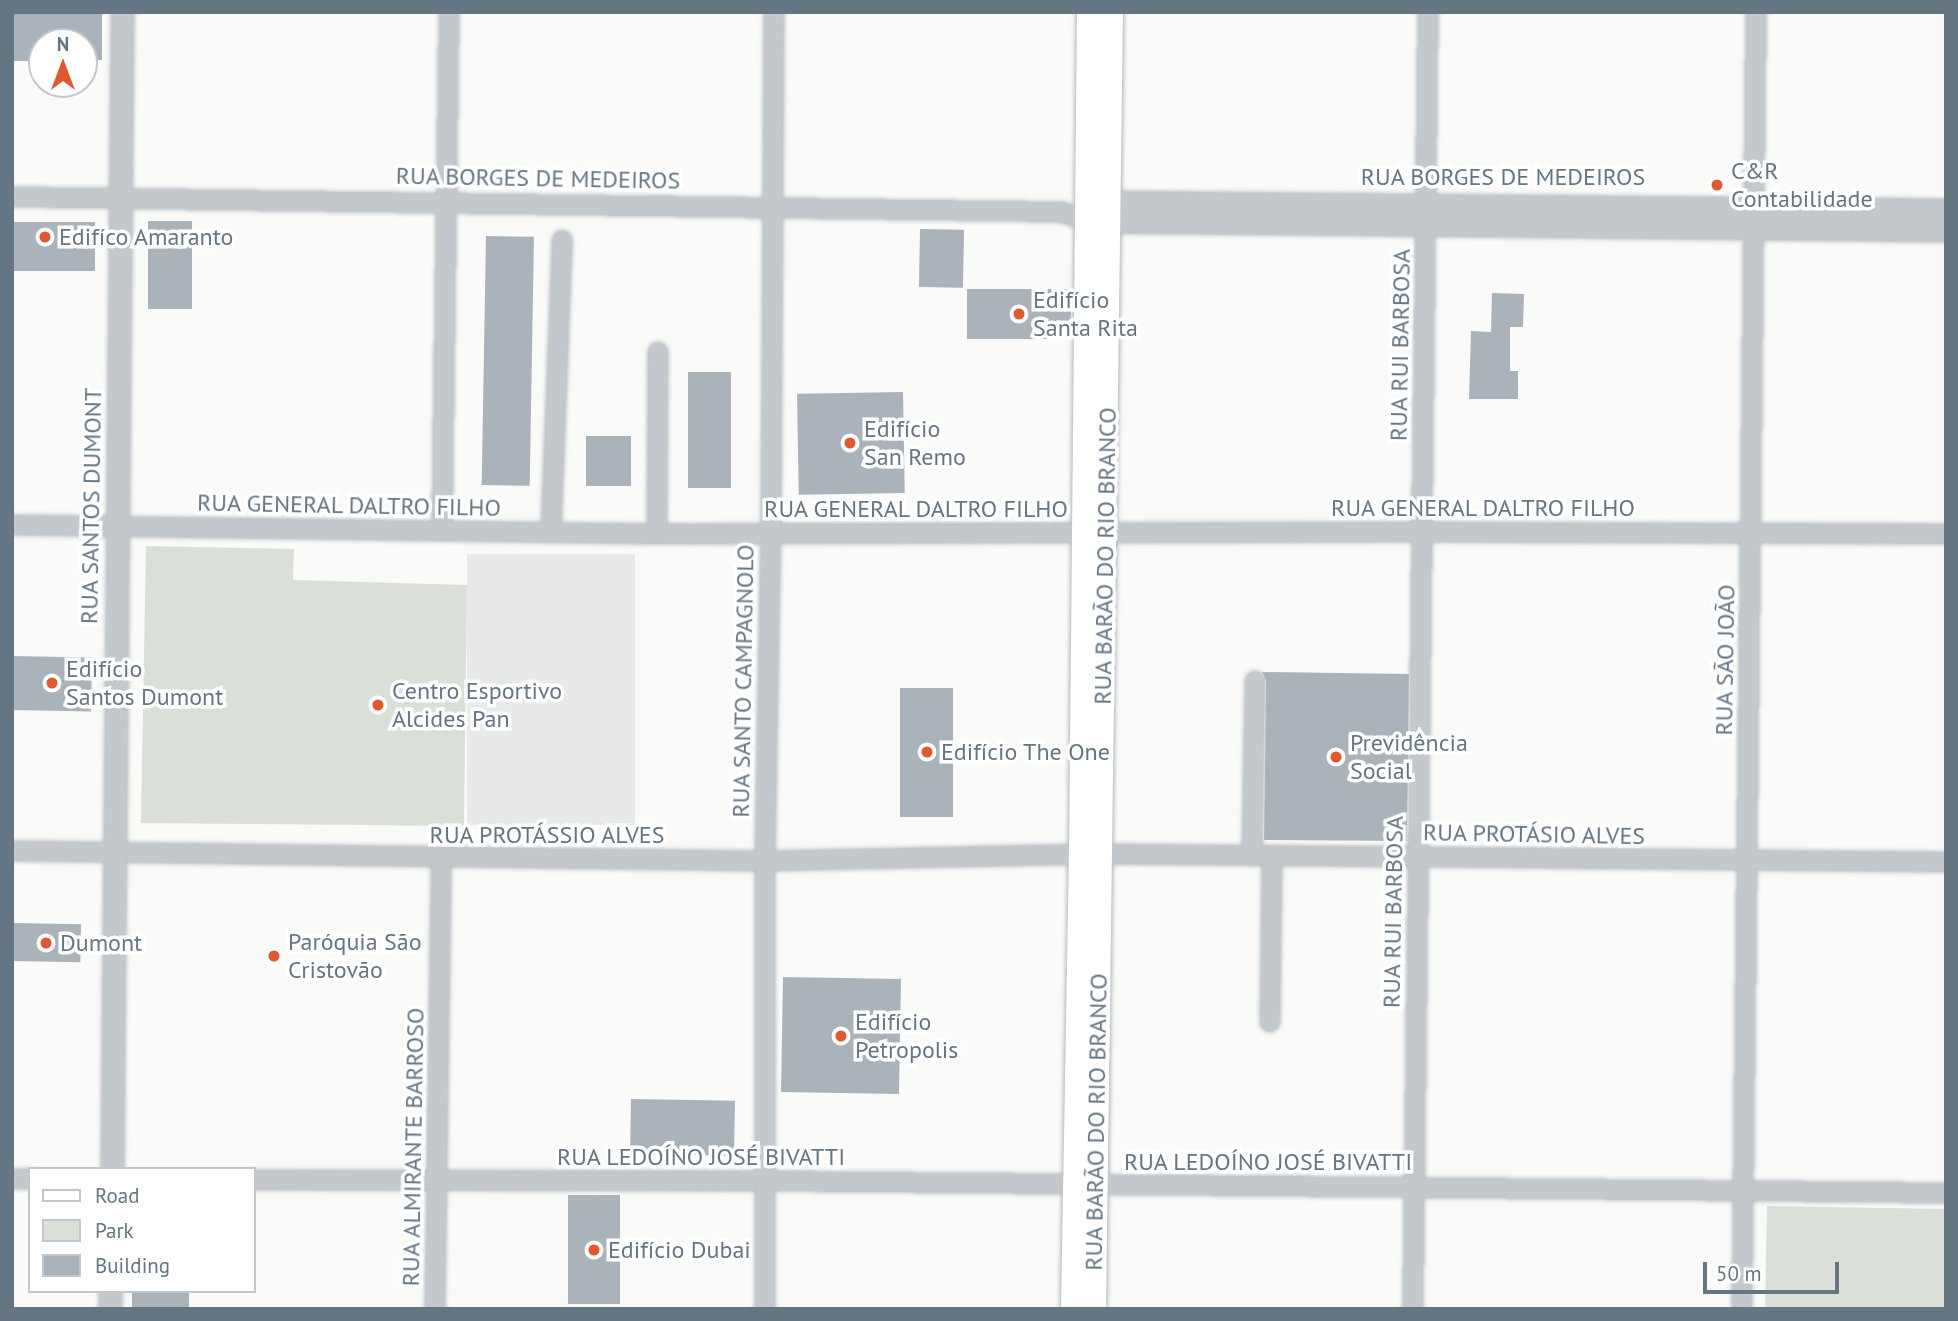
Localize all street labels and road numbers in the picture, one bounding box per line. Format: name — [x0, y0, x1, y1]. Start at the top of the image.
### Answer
street label: RUA BORGES DE MEDEIROS — [395, 161, 681, 195]
street label: RUA BORGES DE MEDEIROS — [1360, 163, 1646, 191]
street label: RUA RUI BARBOSA — [1384, 248, 1416, 442]
street label: RUA SANTOS DUMONT — [75, 387, 107, 625]
street label: RUA BARÃO DO RIO BRANCO — [1088, 407, 1122, 705]
street label: RUA GENERAL DALTRO FILHO — [196, 488, 502, 522]
street label: RUA GENERAL DALTRO FILHO — [1330, 494, 1636, 522]
street label: RUA GENERAL DALTRO FILHO — [763, 495, 1069, 523]
street label: RUA SANTO CAMPAGNOLO — [726, 544, 760, 818]
street label: RUA SÃO JOÃO — [1709, 584, 1741, 736]
street label: RUA RUI BARBOSA — [1377, 815, 1409, 1009]
street label: RUA PROTÁSIO ALVES — [1422, 818, 1646, 850]
street label: RUA PROTÁSSIO ALVES — [429, 821, 665, 849]
street label: RUA BARÃO DO RIO BRANCO — [1079, 973, 1113, 1271]
street label: RUA ALMIRANTE BARROSO — [396, 1007, 430, 1287]
street label: RUA LEDOÍNO JOSÉ BIVATTI — [556, 1143, 846, 1171]
street label: RUA LEDOÍNO JOSÉ BIVATTI — [1123, 1148, 1413, 1176]

